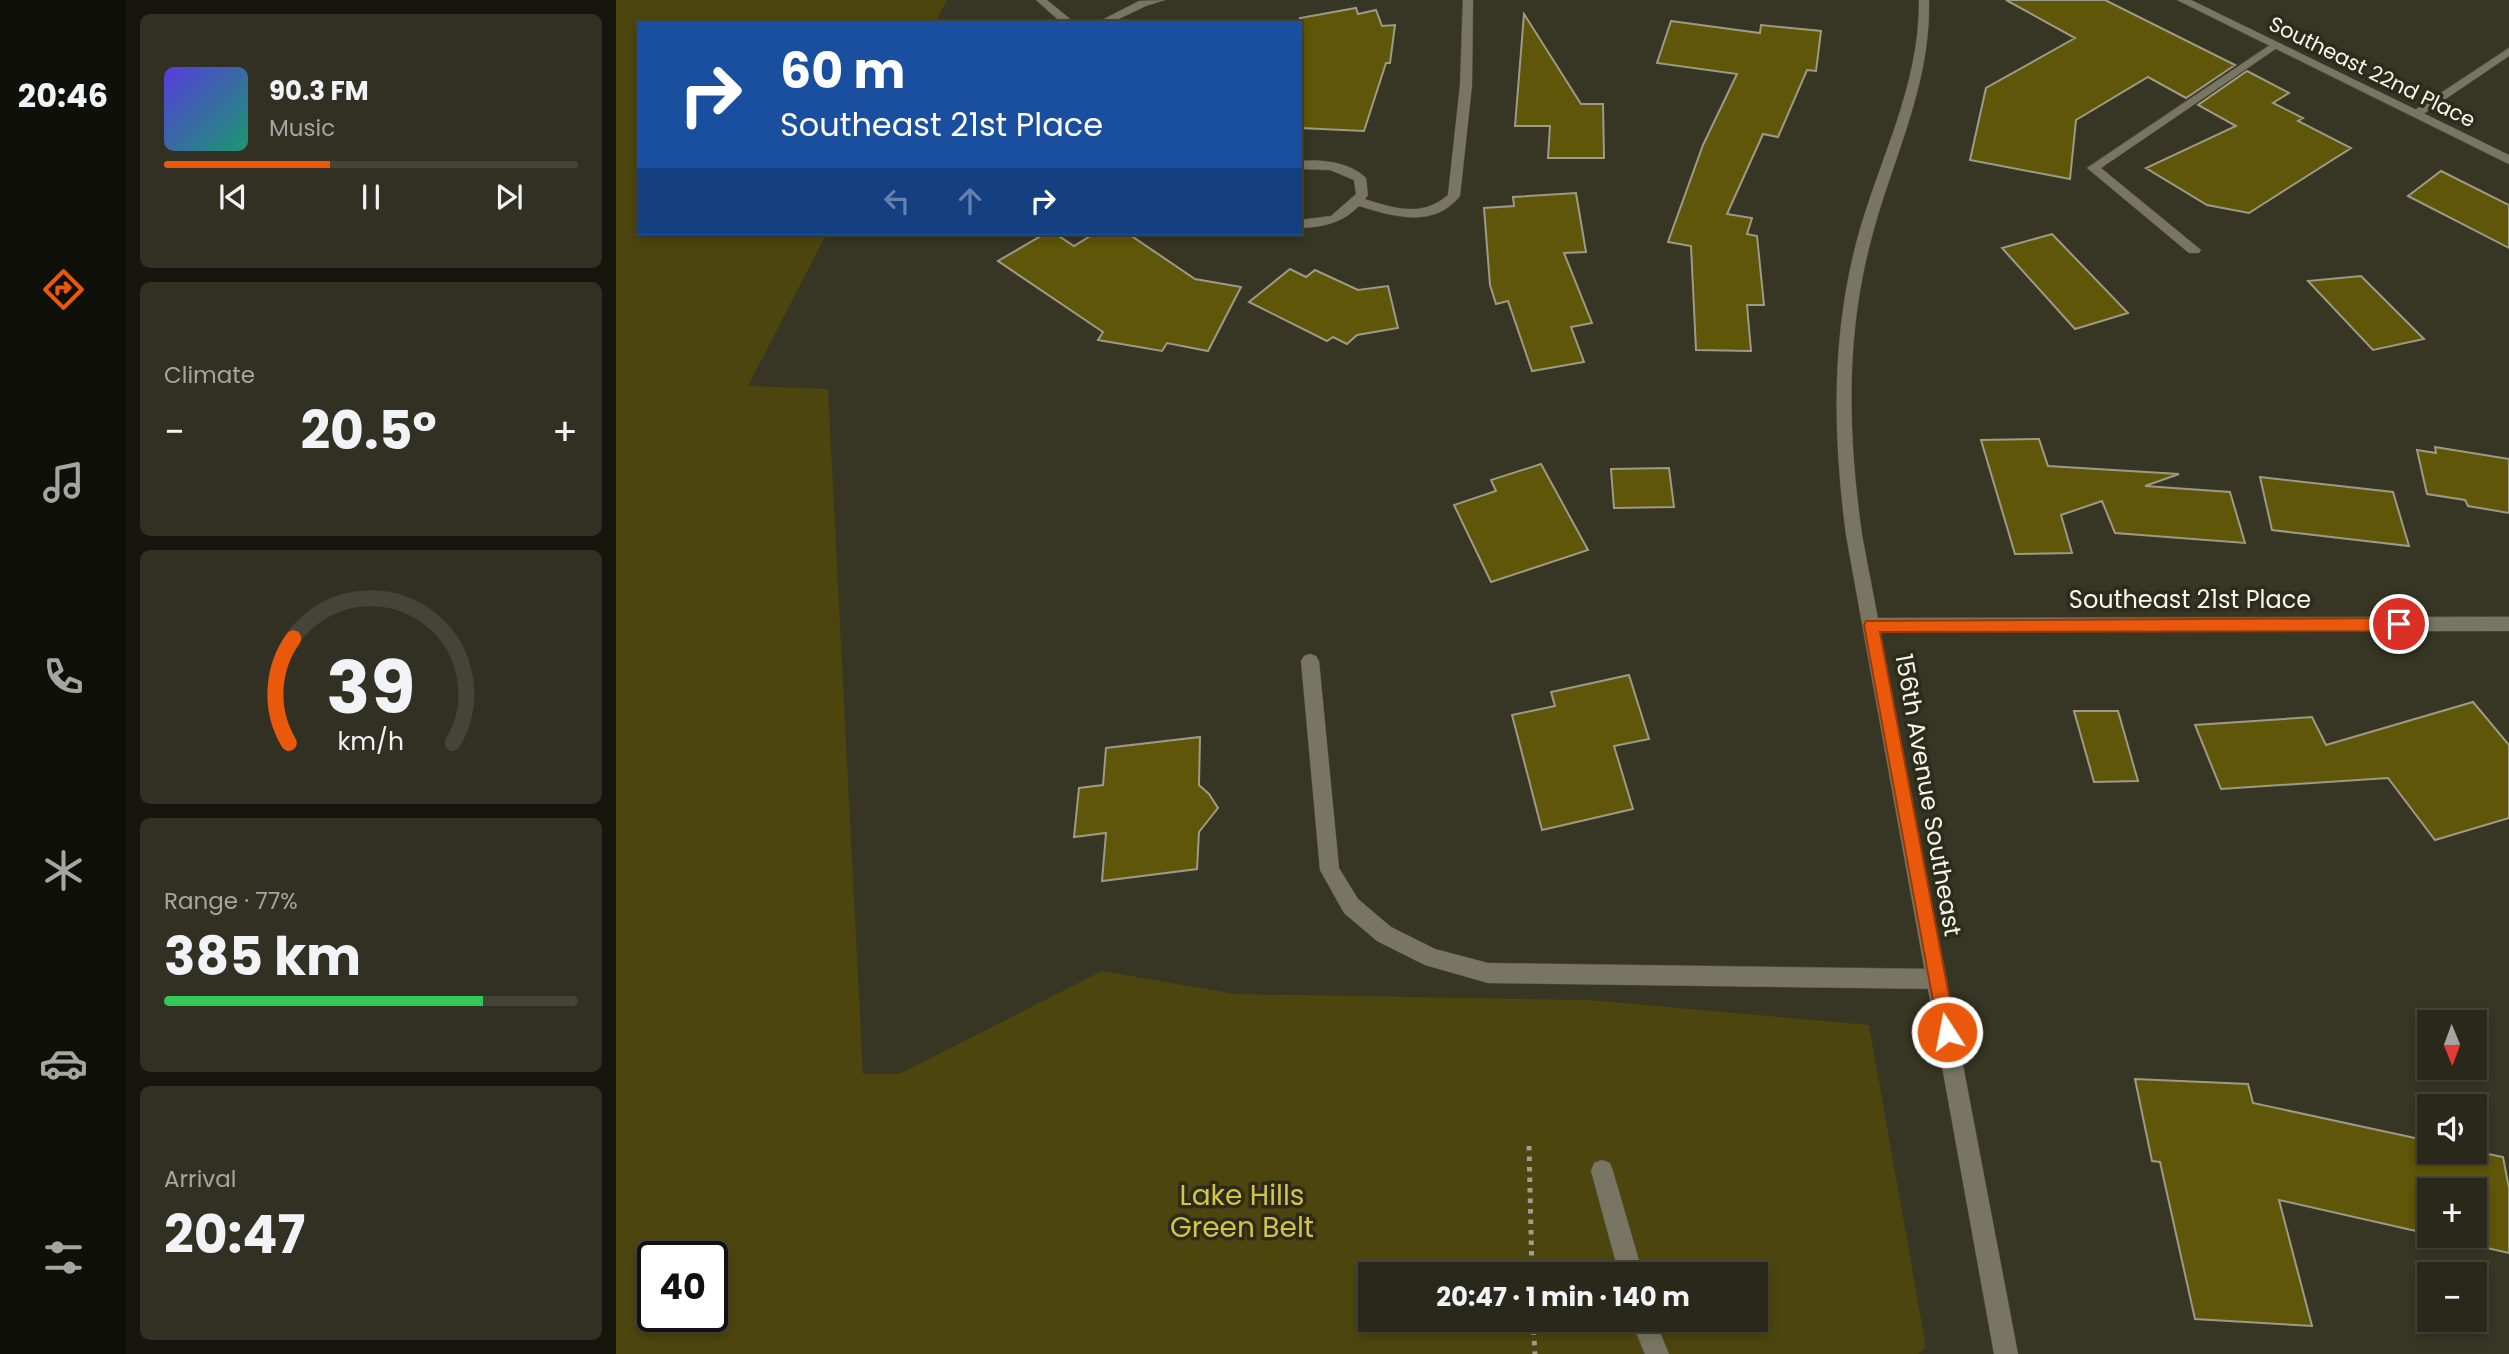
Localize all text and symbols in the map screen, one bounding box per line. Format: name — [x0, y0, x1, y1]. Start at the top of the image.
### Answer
street label: Southeast 22nd Place — [2264, 9, 2480, 134]
text: 60 m — [780, 37, 905, 105]
icon: right — [665, 49, 756, 140]
text: 20:46 — [18, 73, 108, 118]
text: 90.3 FM — [269, 73, 369, 109]
text: Southeast 21st Place — [780, 102, 1103, 147]
text: Music — [269, 112, 335, 144]
icon: previous — [214, 178, 252, 216]
icon: pause — [352, 178, 390, 216]
icon: next — [490, 178, 528, 216]
icon: left — [878, 182, 916, 220]
icon: ahead — [951, 182, 989, 220]
icon: right — [1024, 182, 1062, 220]
icon: directions — [39, 265, 88, 314]
text: Climate — [164, 359, 255, 391]
text: 20.5° — [300, 394, 437, 467]
text: − — [164, 405, 185, 458]
text: + — [552, 405, 578, 458]
icon: music — [39, 458, 88, 507]
street label: Southeast 21st Place — [2069, 583, 2311, 616]
pin — [2369, 594, 2429, 654]
icon: arrive — [2380, 605, 2418, 643]
text: 39 — [327, 637, 415, 738]
street label: 156th Avenue Southeast — [1887, 651, 1970, 939]
icon: phone — [39, 652, 88, 701]
text: km/h — [338, 724, 404, 759]
icon: climate — [39, 846, 88, 895]
text: Range · 77% — [164, 885, 298, 917]
text: 385 km — [164, 920, 361, 993]
position arrow — [1910, 995, 1984, 1069]
north arrow — [2417, 1010, 2487, 1080]
map controls — [2417, 1010, 2487, 1332]
icon: car — [39, 1039, 88, 1088]
button: sound — [2417, 1094, 2487, 1164]
text: Arrival — [164, 1163, 236, 1195]
park label: Lake Hills Green Belt — [1170, 1176, 1314, 1247]
button: + — [2417, 1178, 2487, 1248]
text: 20:47 — [164, 1198, 305, 1271]
icon: filters — [39, 1233, 88, 1282]
speed limit sign: 40 — [637, 1241, 728, 1332]
button: − — [2417, 1262, 2487, 1332]
text: 20:47 · 1 min · 140 m — [1436, 1279, 1690, 1315]

